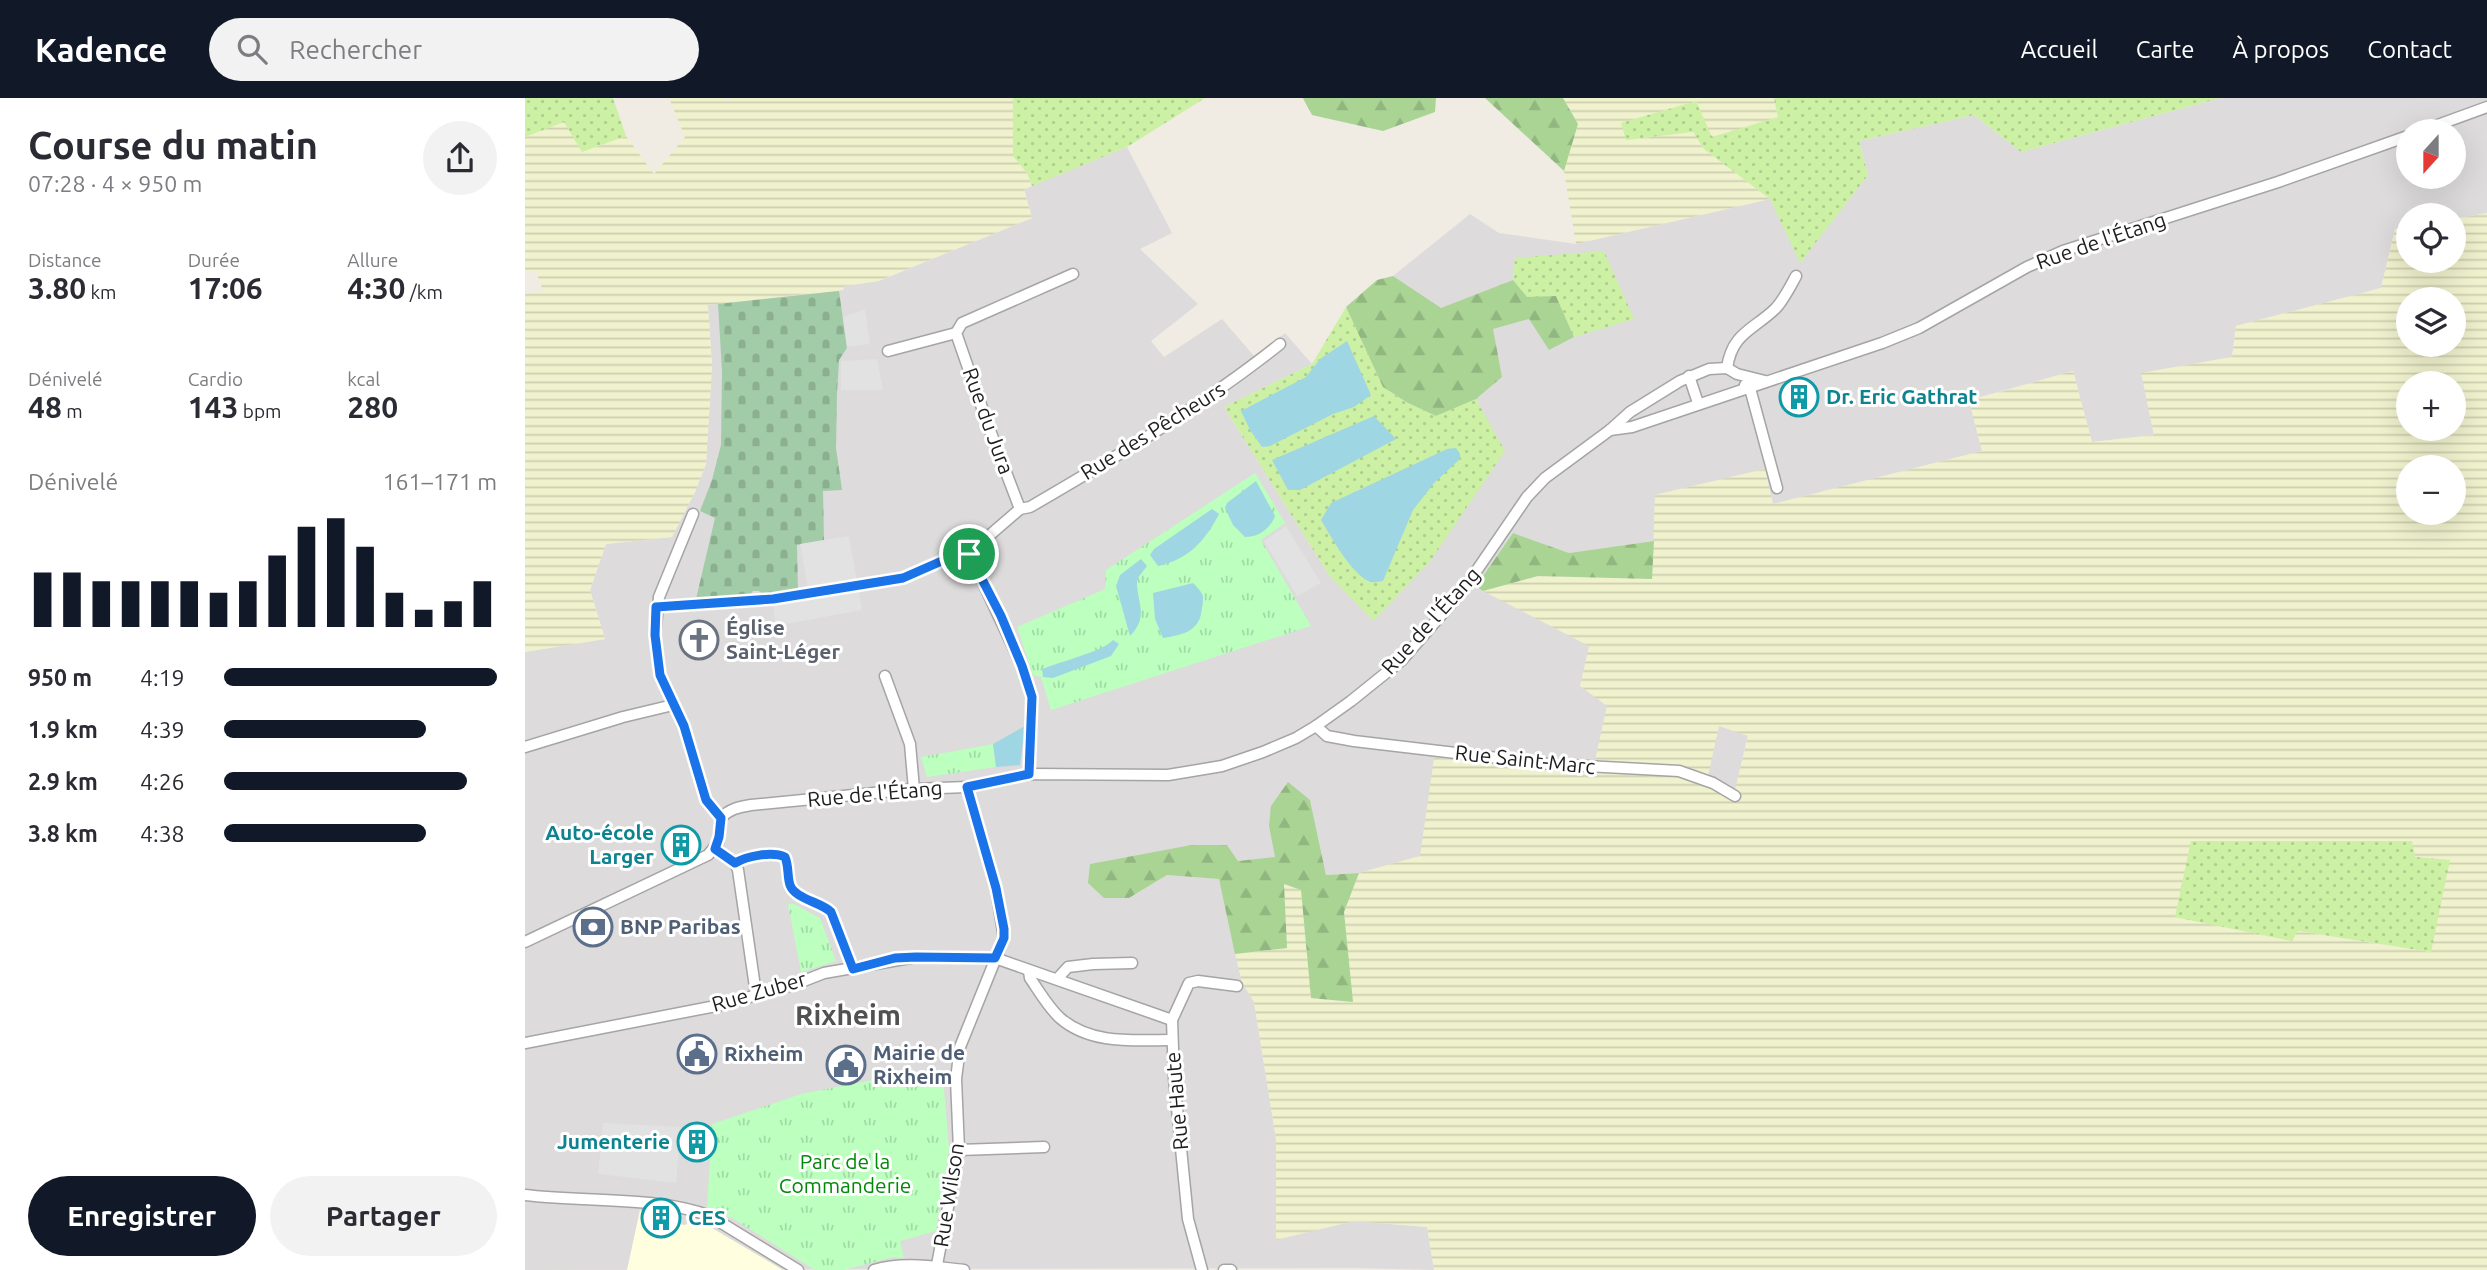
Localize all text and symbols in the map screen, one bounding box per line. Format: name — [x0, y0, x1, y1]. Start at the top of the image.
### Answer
search box — [209, 18, 699, 81]
icon: search — [233, 30, 271, 68]
text: Kadence — [35, 31, 167, 68]
text: Rechercher — [289, 35, 422, 64]
text: Accueil — [2021, 36, 2098, 63]
text: Carte — [2136, 36, 2195, 63]
text: À propos — [2233, 36, 2329, 63]
text: Contact — [2367, 36, 2452, 63]
north arrow — [2396, 119, 2466, 189]
map controls — [2396, 119, 2466, 525]
button: share — [423, 121, 497, 195]
text: Course du matin — [28, 124, 318, 166]
text: 07:28 · 4 × 950 m — [28, 171, 202, 196]
button: locate — [2396, 203, 2466, 273]
street label: Rue de l'Étang — [2033, 207, 2169, 273]
text: Distance — [28, 249, 102, 271]
text: Durée — [188, 249, 240, 271]
text: Allure — [347, 249, 398, 271]
text: 3.80 — [28, 271, 86, 305]
text: 17:06 — [188, 271, 263, 305]
text: 4:30 — [347, 271, 405, 305]
text: km — [86, 281, 116, 303]
text: /km — [405, 281, 443, 303]
button: layers — [2396, 287, 2466, 357]
street label: Rue du Jura — [959, 364, 1019, 477]
text: Dénivelé — [28, 368, 103, 390]
text: Cardio — [188, 368, 243, 390]
text: kcal — [347, 368, 380, 390]
button: + — [2396, 371, 2466, 441]
street label: Rue des Pêcheurs — [1076, 376, 1229, 484]
building icon: Dr. Eric Gathrat — [1778, 376, 1820, 418]
place label: Dr. Eric Gathrat — [1826, 384, 1977, 408]
text: 48 — [28, 390, 62, 424]
text: 143 — [188, 390, 238, 424]
text: 280 — [347, 390, 398, 424]
text: m — [62, 400, 83, 422]
text: bpm — [238, 400, 281, 422]
button: − — [2396, 455, 2466, 525]
text: Dénivelé — [28, 469, 118, 494]
text: 161–171 m — [383, 469, 497, 494]
pin — [939, 524, 999, 584]
icon: arrive — [950, 535, 988, 573]
street label: Rue de l'Étang — [1376, 562, 1485, 679]
place label: Église Saint-Léger — [726, 615, 840, 663]
church icon: Église Saint-Léger — [678, 619, 720, 661]
text: 950 m — [28, 665, 92, 690]
text: 4:19 — [140, 665, 185, 690]
text: 1.9 km — [28, 717, 98, 742]
text: 4:39 — [140, 717, 185, 742]
street label: Rue Saint-Marc — [1454, 740, 1597, 778]
text: 2.9 km — [28, 769, 98, 794]
text: 4:26 — [140, 769, 185, 794]
street label: Rue de l'Étang — [806, 775, 943, 811]
place label: Auto-école Larger — [545, 820, 654, 868]
text: 3.8 km — [28, 821, 98, 846]
text: 4:38 — [140, 821, 185, 846]
building icon: Auto-école Larger — [660, 824, 702, 866]
bank icon: BNP Paribas — [572, 906, 614, 948]
place label: BNP Paribas — [620, 914, 741, 938]
street label: Rue Zuber — [709, 966, 809, 1016]
district label: Rixheim — [795, 999, 901, 1030]
public building icon: Rixheim — [676, 1033, 718, 1075]
place label: Mairie de Rixheim — [873, 1040, 965, 1088]
place label: Rixheim — [724, 1041, 803, 1065]
public building icon: Mairie de Rixheim — [825, 1044, 867, 1086]
street label: Rue Haute — [1160, 1051, 1192, 1151]
building icon: Jumenterie — [676, 1121, 718, 1163]
place label: Jumenterie — [557, 1129, 670, 1153]
street label: Rue Wilson — [928, 1141, 968, 1249]
park label: Parc de la Commanderie — [779, 1149, 911, 1197]
button: Enregistrer — [28, 1176, 256, 1256]
button: Partager — [270, 1176, 497, 1256]
building icon: CES — [640, 1197, 682, 1239]
place label: CES — [688, 1205, 726, 1229]

